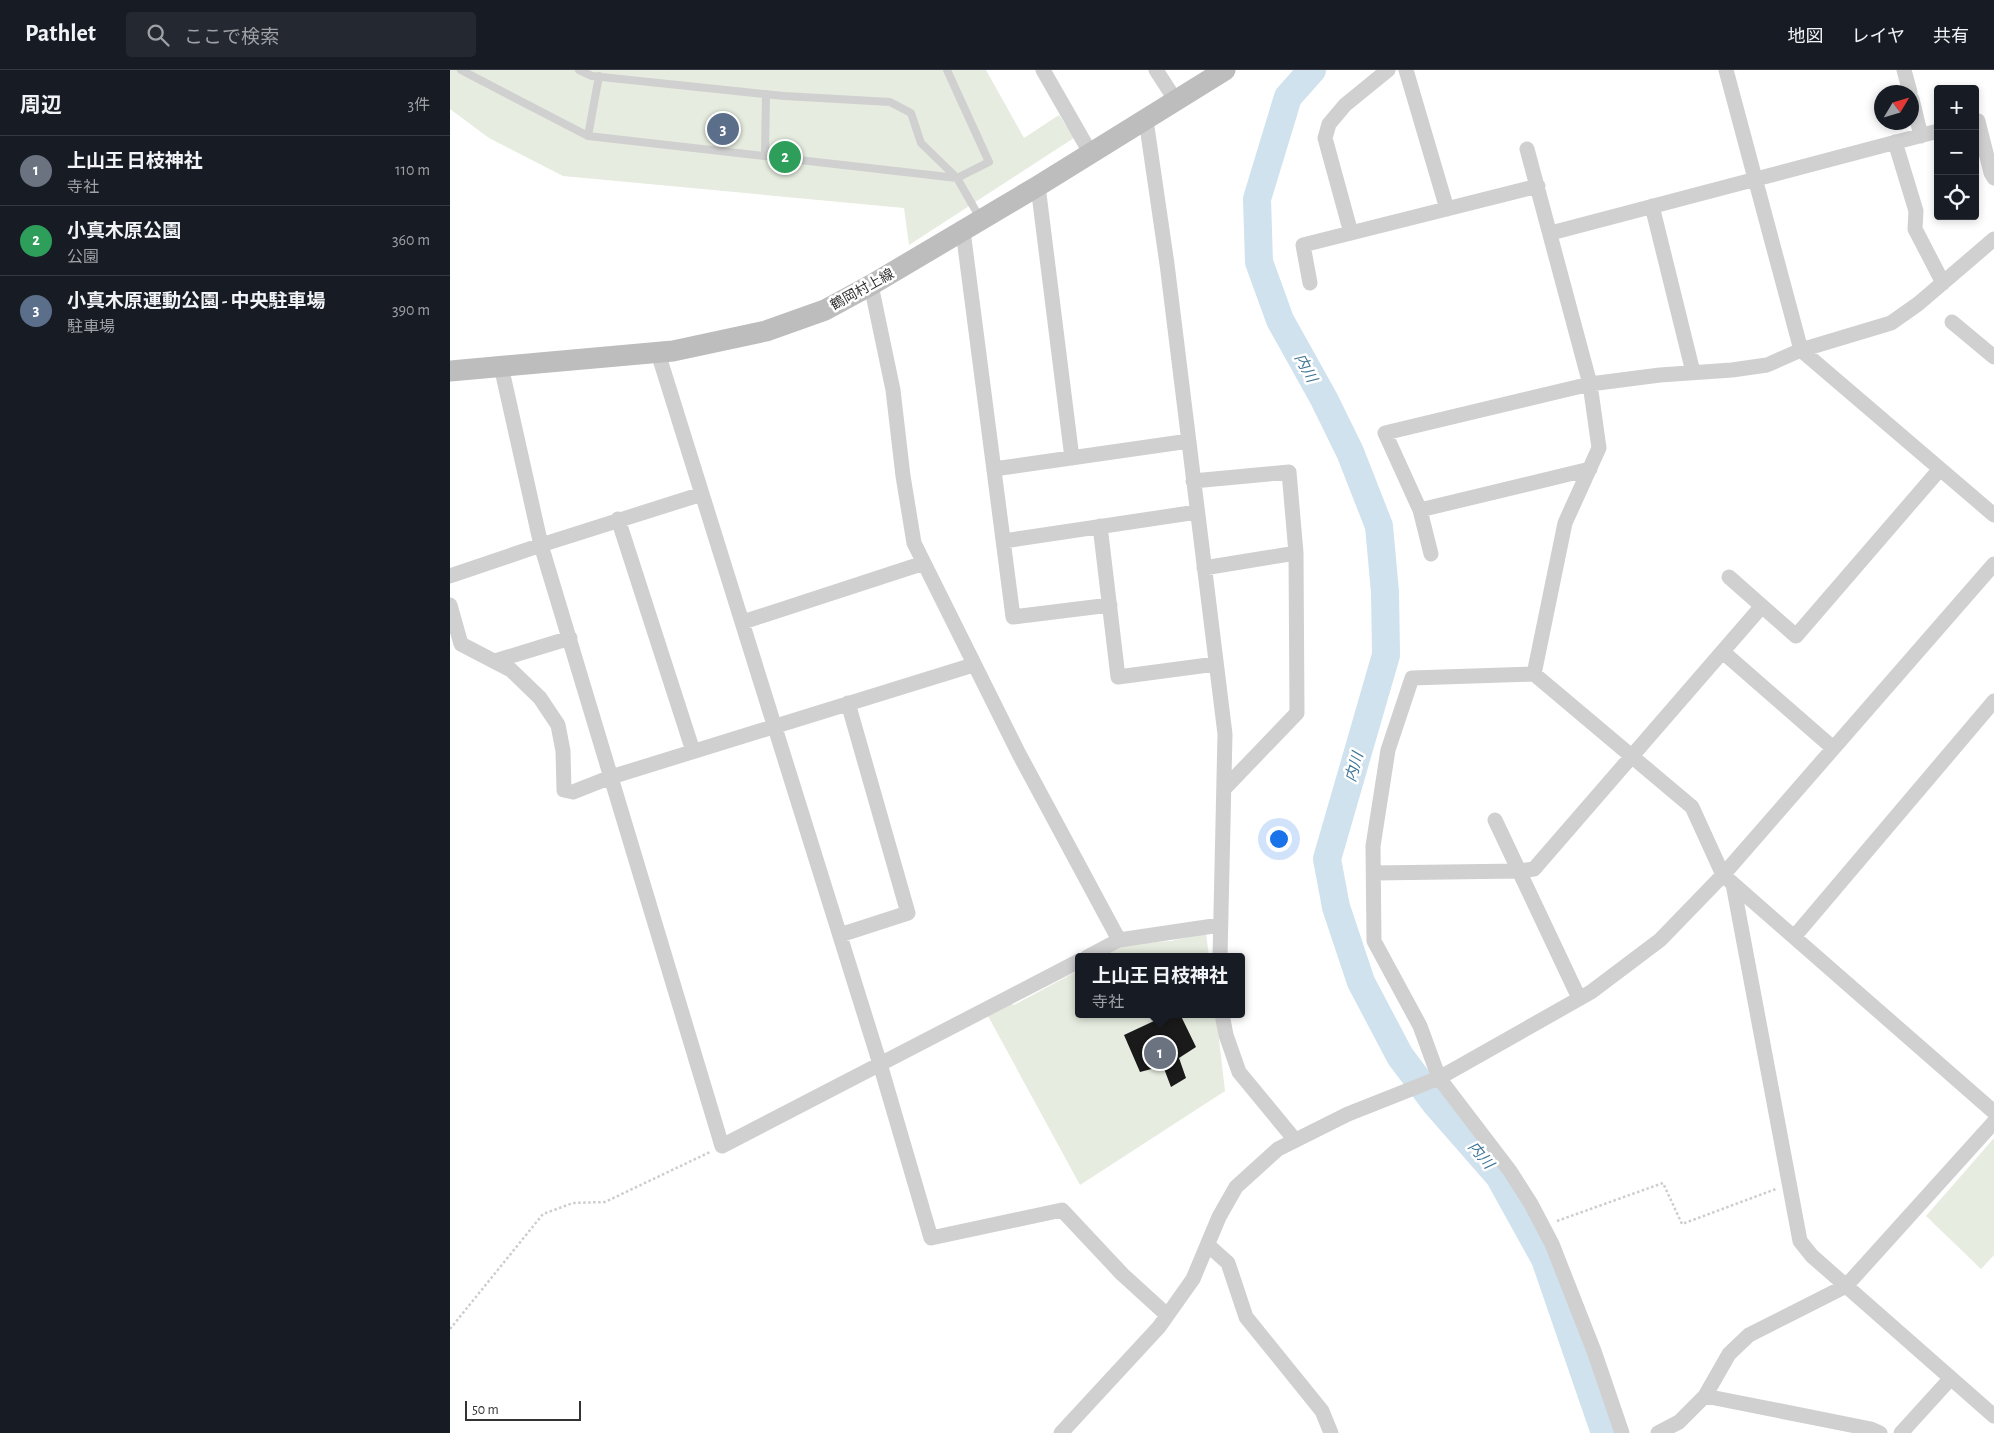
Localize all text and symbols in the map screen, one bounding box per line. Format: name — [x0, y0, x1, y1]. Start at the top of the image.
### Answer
search box — [126, 12, 476, 57]
icon: search — [144, 21, 172, 49]
text: Pathlet — [25, 22, 96, 46]
text: ここで検索 — [184, 28, 279, 47]
text: 地図 — [1788, 28, 1824, 46]
text: レイヤ — [1852, 28, 1905, 46]
text: 共有 — [1933, 28, 1969, 46]
north arrow — [1874, 85, 1919, 130]
map controls — [1934, 85, 1979, 220]
button: + — [1934, 85, 1979, 130]
text: 周辺 — [20, 95, 62, 116]
text: 3件 — [407, 97, 430, 113]
pin: 3 — [707, 110, 739, 148]
button: − — [1934, 130, 1979, 175]
pin: 2 — [769, 138, 801, 176]
text: 上山王 日枝神社 — [67, 152, 203, 171]
text: 1 — [33, 162, 39, 178]
text: 110 m — [395, 162, 430, 178]
button: locate — [1934, 175, 1979, 220]
text: 寺社 — [67, 179, 99, 195]
text: 小真木原公園 — [67, 222, 181, 241]
text: 2 — [32, 232, 40, 248]
text: 360 m — [392, 232, 430, 248]
text: 公園 — [67, 249, 99, 265]
street label: 鶴岡村上線 — [828, 265, 896, 313]
text: 小真木原運動公園 - 中央駐車場 — [67, 292, 326, 311]
text: 3 — [33, 302, 39, 318]
text: 390 m — [392, 302, 430, 318]
text: 駐車場 — [67, 319, 115, 335]
water label: 内川 — [1292, 351, 1321, 387]
water label: 内川 — [1342, 748, 1366, 784]
your location — [1266, 826, 1292, 852]
popup — [1075, 953, 1245, 1018]
text: 上山王 日枝神社 — [1092, 967, 1228, 986]
text: 寺社 — [1092, 994, 1124, 1010]
pin: 1 — [1144, 1034, 1176, 1072]
water label: 内川 — [1465, 1138, 1498, 1173]
scale bar — [465, 1398, 581, 1421]
text: 50 m — [472, 1403, 499, 1417]

